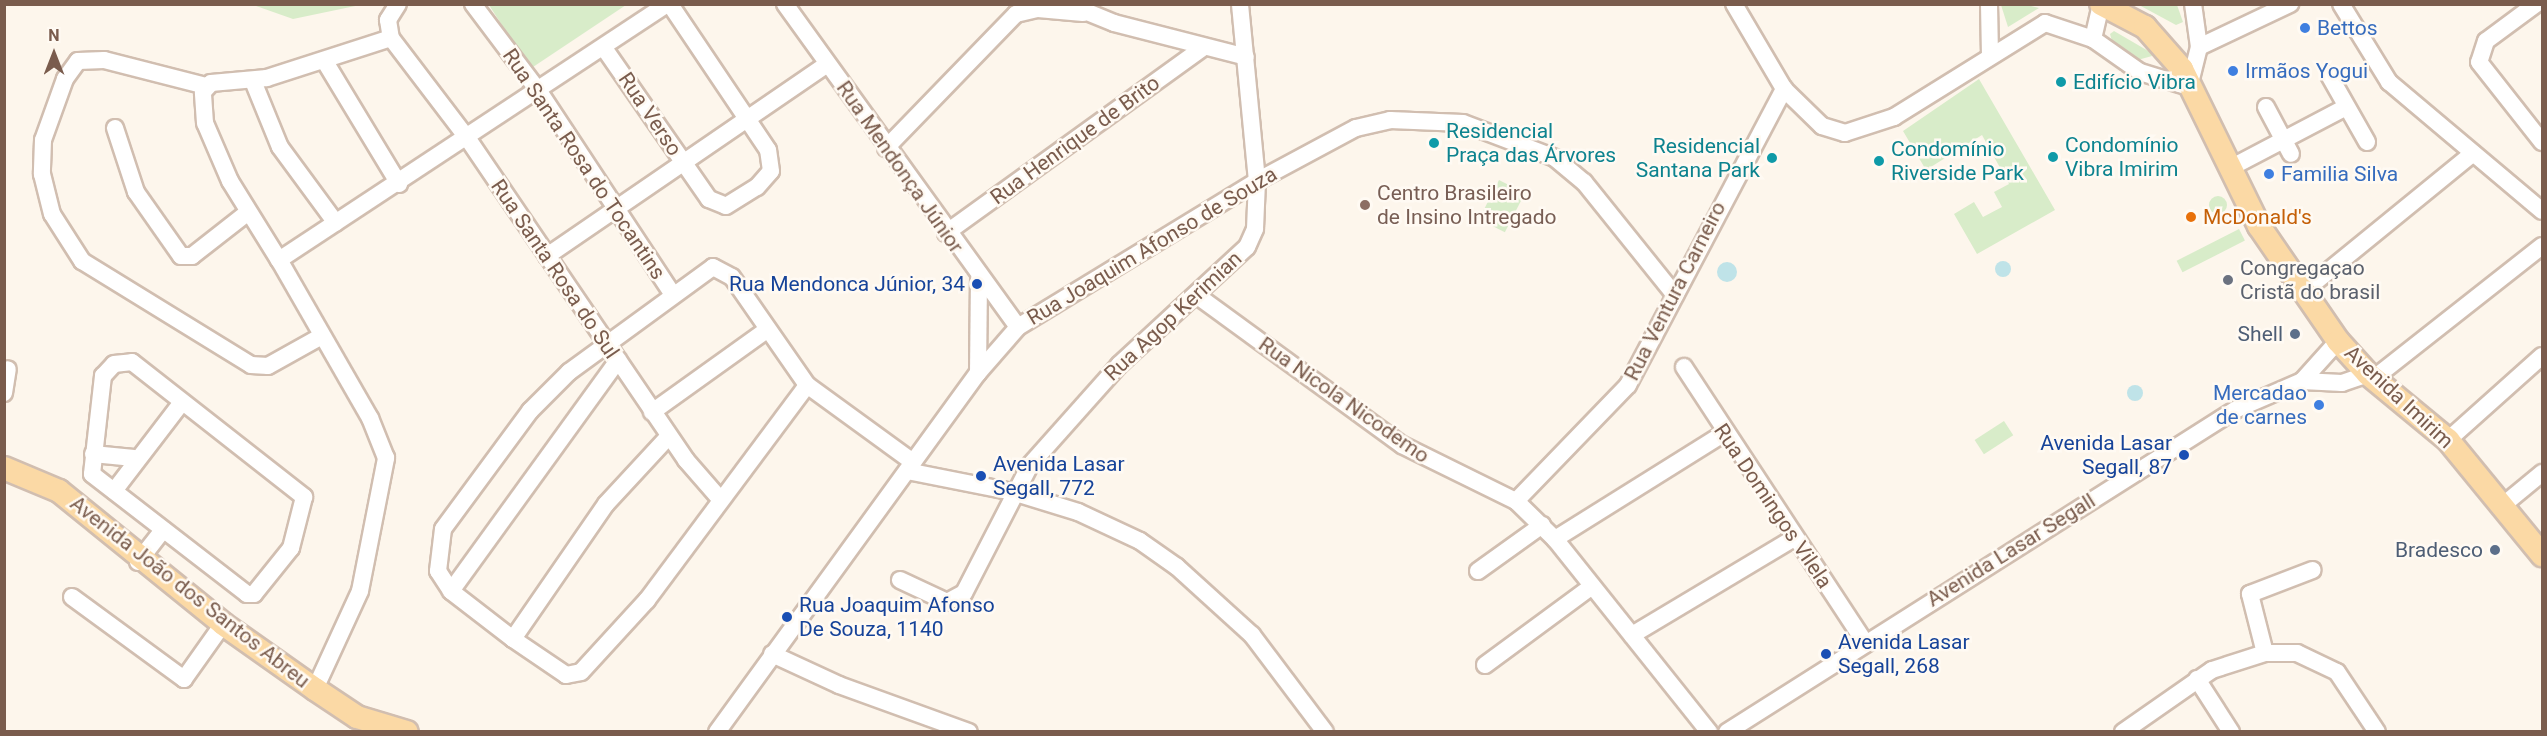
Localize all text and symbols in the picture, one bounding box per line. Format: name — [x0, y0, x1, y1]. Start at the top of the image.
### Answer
place label: Bettos — [2317, 15, 2378, 41]
marker: Bettos — [2298, 21, 2312, 35]
north arrow — [24, 24, 84, 84]
text: N — [48, 26, 60, 45]
street label: Rua Santa Rosa do Tocantins — [497, 44, 671, 284]
place label: Irmãos Yogui — [2245, 58, 2368, 84]
marker: Irmãos Yogui — [2226, 64, 2240, 78]
street label: Rua Verso — [613, 68, 687, 160]
place label: Edifício Vibra — [2073, 69, 2196, 95]
street label: Rua Henrique de Brito — [985, 70, 1165, 210]
marker: Edifício Vibra — [2054, 75, 2068, 89]
street label: Rua Mendonça Júnior — [831, 76, 969, 258]
place label: Residencial Praça das Árvores — [1446, 118, 1616, 168]
place label: Condomínio Vibra Imirim — [2065, 132, 2178, 182]
place label: Residencial Santana Park — [1636, 133, 1760, 183]
marker: Residencial Praça das Árvores — [1427, 136, 1441, 150]
place label: Condomínio Riverside Park — [1891, 136, 2024, 186]
marker: Condomínio Vibra Imirim — [2046, 150, 2060, 164]
marker: Residencial Santana Park — [1765, 151, 1779, 165]
marker: Condomínio Riverside Park — [1872, 154, 1886, 168]
street label: Rua Joaquim Afonso de Souza — [1022, 161, 1282, 331]
place label: Familia Silva — [2281, 161, 2398, 187]
marker: Familia Silva — [2262, 167, 2276, 181]
street label: Rua Santa Rosa do Sul — [486, 175, 624, 363]
place label: Centro Brasileiro de Insino Intregado — [1377, 180, 1556, 230]
street label: Rua Ventura Carneiro — [1619, 197, 1731, 385]
marker: Centro Brasileiro de Insino Intregado — [1358, 198, 1372, 212]
place label: McDonald's — [2203, 204, 2312, 230]
marker: McDonald's — [2184, 210, 2198, 224]
street label: Rua Agop Kerimian — [1099, 246, 1247, 386]
place label: Congregaçao Cristã do brasil — [2240, 255, 2380, 305]
place label: Rua Mendonca Júnior, 34 — [729, 271, 965, 297]
marker: Congregaçao Cristã do brasil — [2221, 273, 2235, 287]
marker: Rua Mendonca Júnior, 34 — [970, 277, 984, 291]
place label: Shell — [2238, 321, 2283, 347]
marker: Shell — [2288, 327, 2302, 341]
street label: Rua Nicola Nicodemo — [1254, 332, 1434, 468]
street label: Avenida Imirim — [2339, 340, 2459, 454]
place label: Mercadao de carnes — [2213, 380, 2307, 430]
marker: Mercadao de carnes — [2312, 398, 2326, 412]
street label: Rua Domingos Vilela — [1709, 419, 1837, 593]
place label: Avenida Lasar Segall, 87 — [2040, 430, 2172, 480]
marker: Avenida Lasar Segall, 87 — [2177, 448, 2191, 462]
place label: Avenida Lasar Segall, 772 — [993, 451, 1125, 501]
marker: Avenida Lasar Segall, 772 — [974, 469, 988, 483]
street label: Avenida Lasar Segall — [1922, 488, 2100, 612]
street label: Avenida João dos Santos Abreu — [65, 491, 315, 693]
place label: Bradesco — [2395, 537, 2483, 563]
marker: Bradesco — [2488, 543, 2502, 557]
place label: Rua Joaquim Afonso De Souza, 1140 — [799, 592, 995, 642]
marker: Rua Joaquim Afonso De Souza, 1140 — [780, 610, 794, 624]
place label: Avenida Lasar Segall, 268 — [1838, 629, 1970, 679]
marker: Avenida Lasar Segall, 268 — [1819, 647, 1833, 661]

